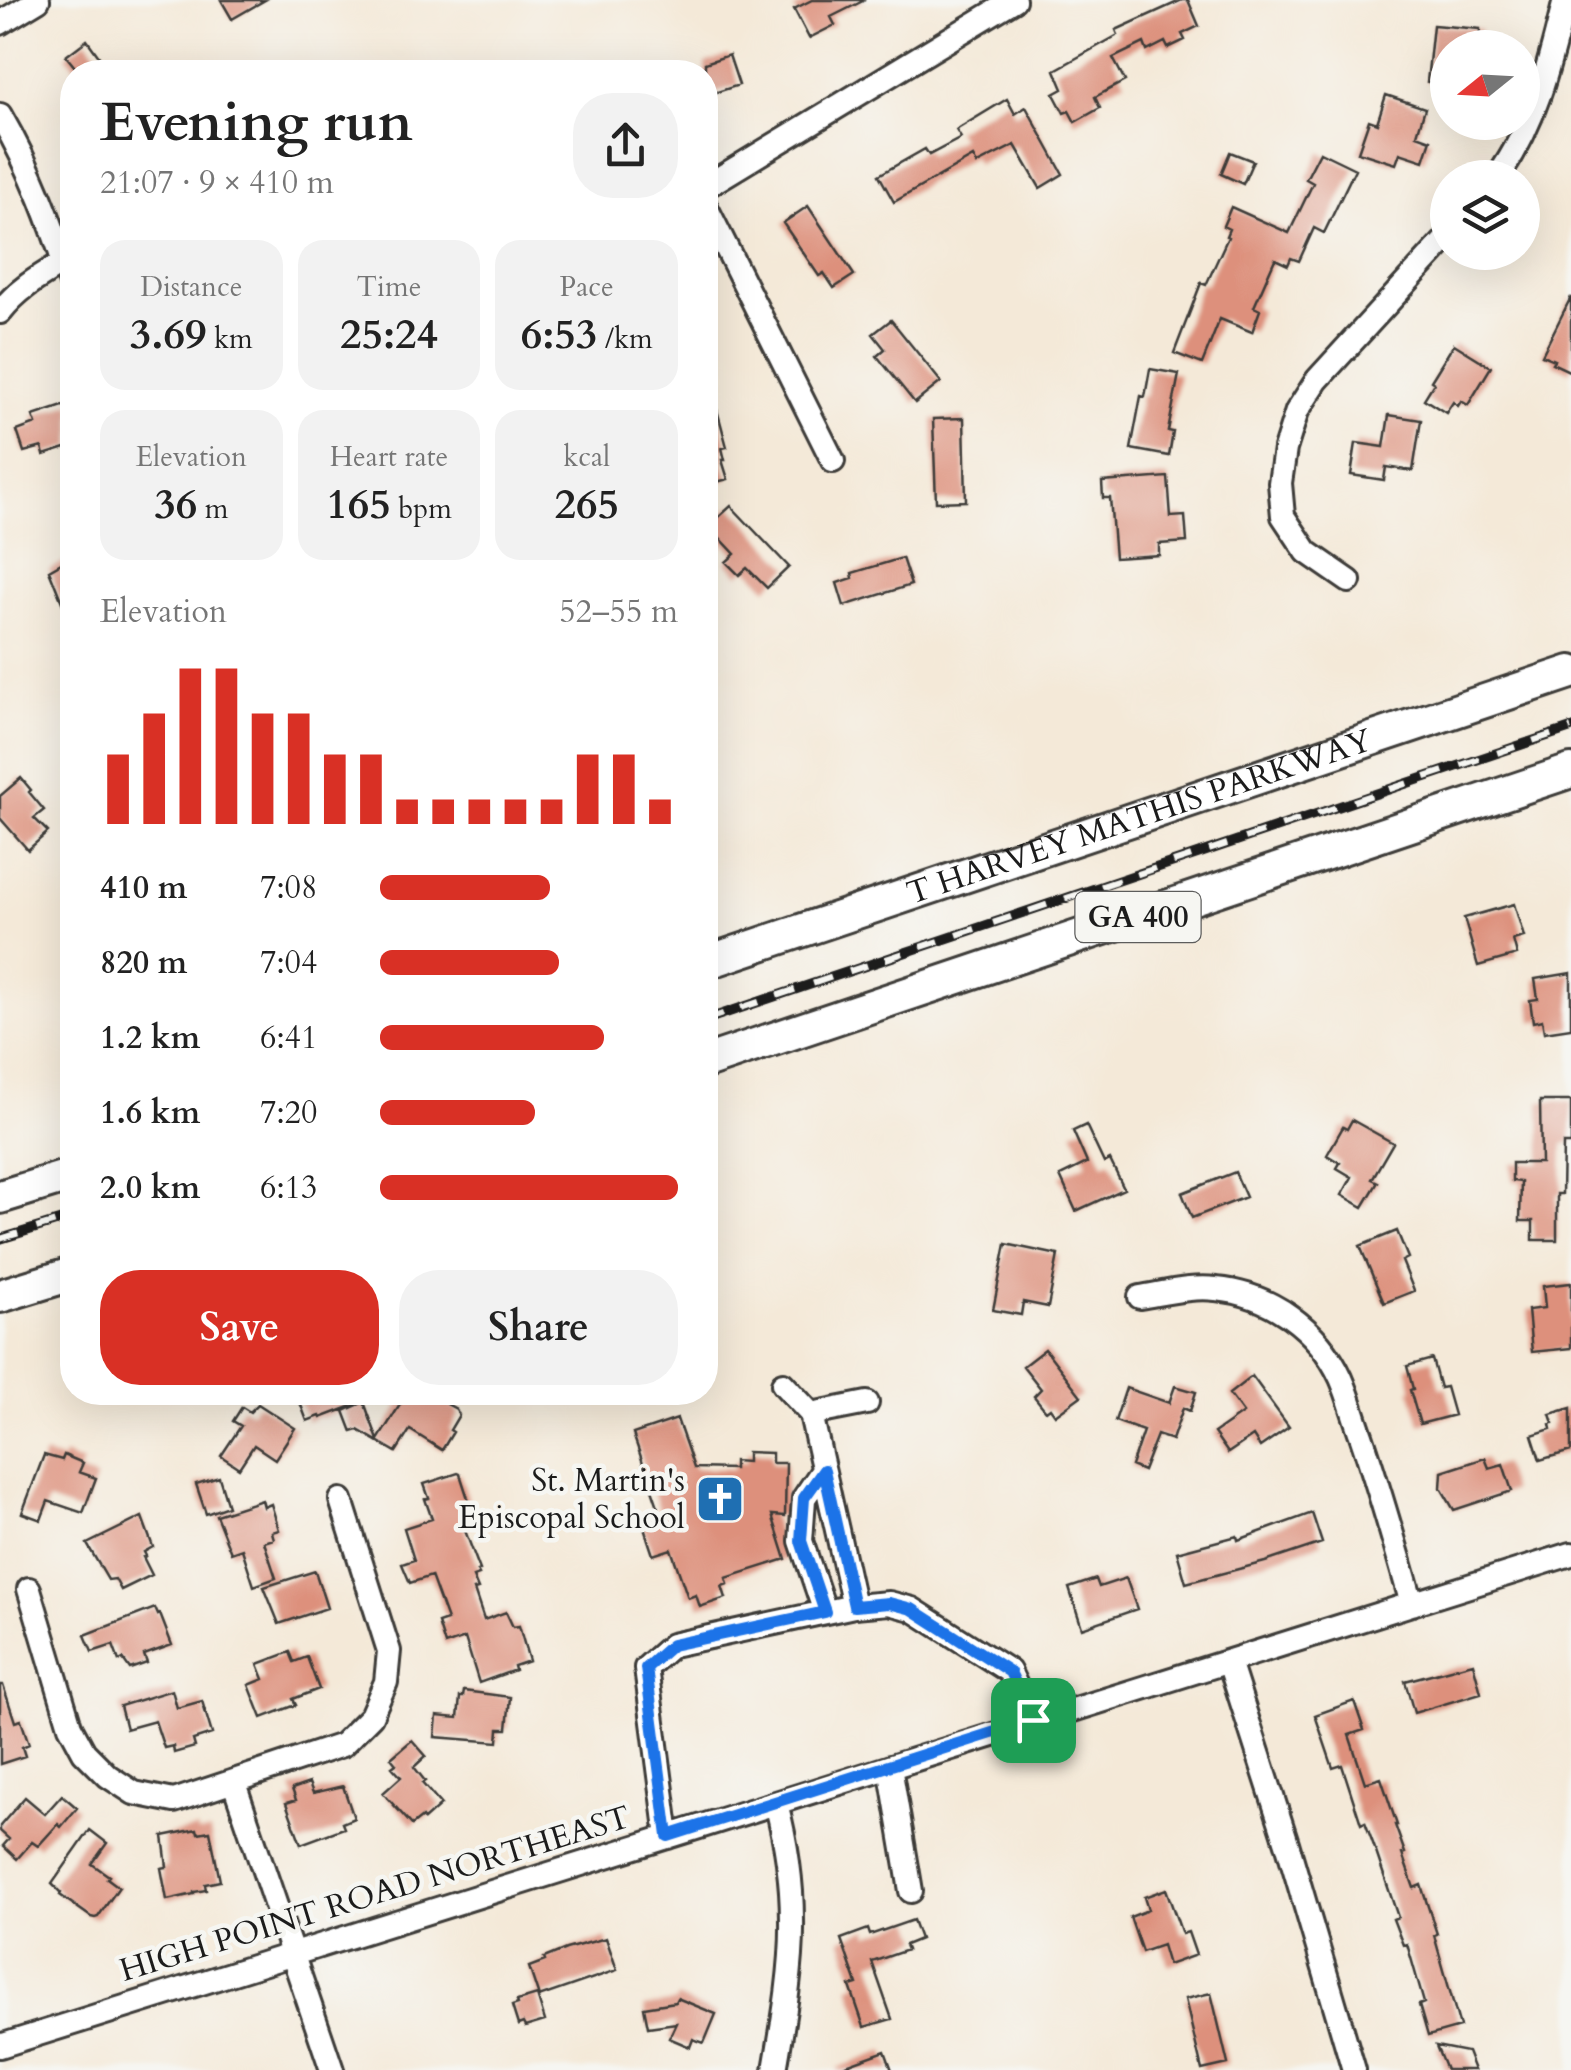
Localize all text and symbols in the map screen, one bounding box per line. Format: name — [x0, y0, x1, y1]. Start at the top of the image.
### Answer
north arrow — [1430, 30, 1540, 140]
map controls — [1430, 30, 1540, 270]
text: Evening run — [100, 86, 413, 160]
button: share — [573, 93, 678, 198]
button: layers — [1430, 160, 1540, 270]
text: 21:07 · 9 × 410 m — [100, 161, 334, 205]
text: Distance — [140, 268, 243, 306]
text: Time — [357, 268, 421, 306]
text: Pace — [560, 268, 614, 306]
text: 3.69 — [130, 306, 207, 363]
text: 25:24 — [340, 306, 438, 363]
text: 6:53 — [521, 306, 597, 363]
text: km — [207, 320, 253, 358]
text: /km — [597, 320, 653, 358]
text: Elevation — [136, 438, 247, 476]
text: Heart rate — [330, 438, 448, 476]
text: kcal — [563, 438, 610, 476]
text: 36 — [154, 476, 197, 533]
text: 165 — [326, 476, 391, 533]
text: 265 — [554, 476, 619, 533]
text: m — [197, 490, 228, 528]
text: bpm — [391, 490, 452, 528]
text: Elevation — [100, 590, 227, 634]
text: 52–55 m — [559, 590, 678, 634]
street label: T HARVEY MATHIS PARKWAY — [901, 719, 1377, 916]
text: 410 m — [100, 866, 187, 910]
text: 7:08 — [260, 866, 317, 910]
road number: GA 400 — [1076, 892, 1200, 942]
text: 820 m — [100, 941, 187, 985]
text: 7:04 — [260, 941, 317, 985]
text: 1.2 km — [100, 1016, 200, 1060]
text: 6:41 — [260, 1016, 317, 1060]
text: 1.6 km — [100, 1091, 200, 1135]
text: 7:20 — [260, 1091, 317, 1135]
text: 2.0 km — [100, 1166, 200, 1210]
text: 6:13 — [260, 1166, 317, 1210]
button: Save — [100, 1270, 379, 1385]
button: Share — [399, 1270, 678, 1385]
place label: St. Martin's Episcopal School — [458, 1459, 685, 1540]
church icon: St. Martin's Episcopal School — [694, 1473, 746, 1525]
pin — [991, 1678, 1076, 1763]
icon: arrive — [1006, 1693, 1061, 1748]
street label: HIGH POINT ROAD NORTHEAST — [114, 1795, 636, 1993]

